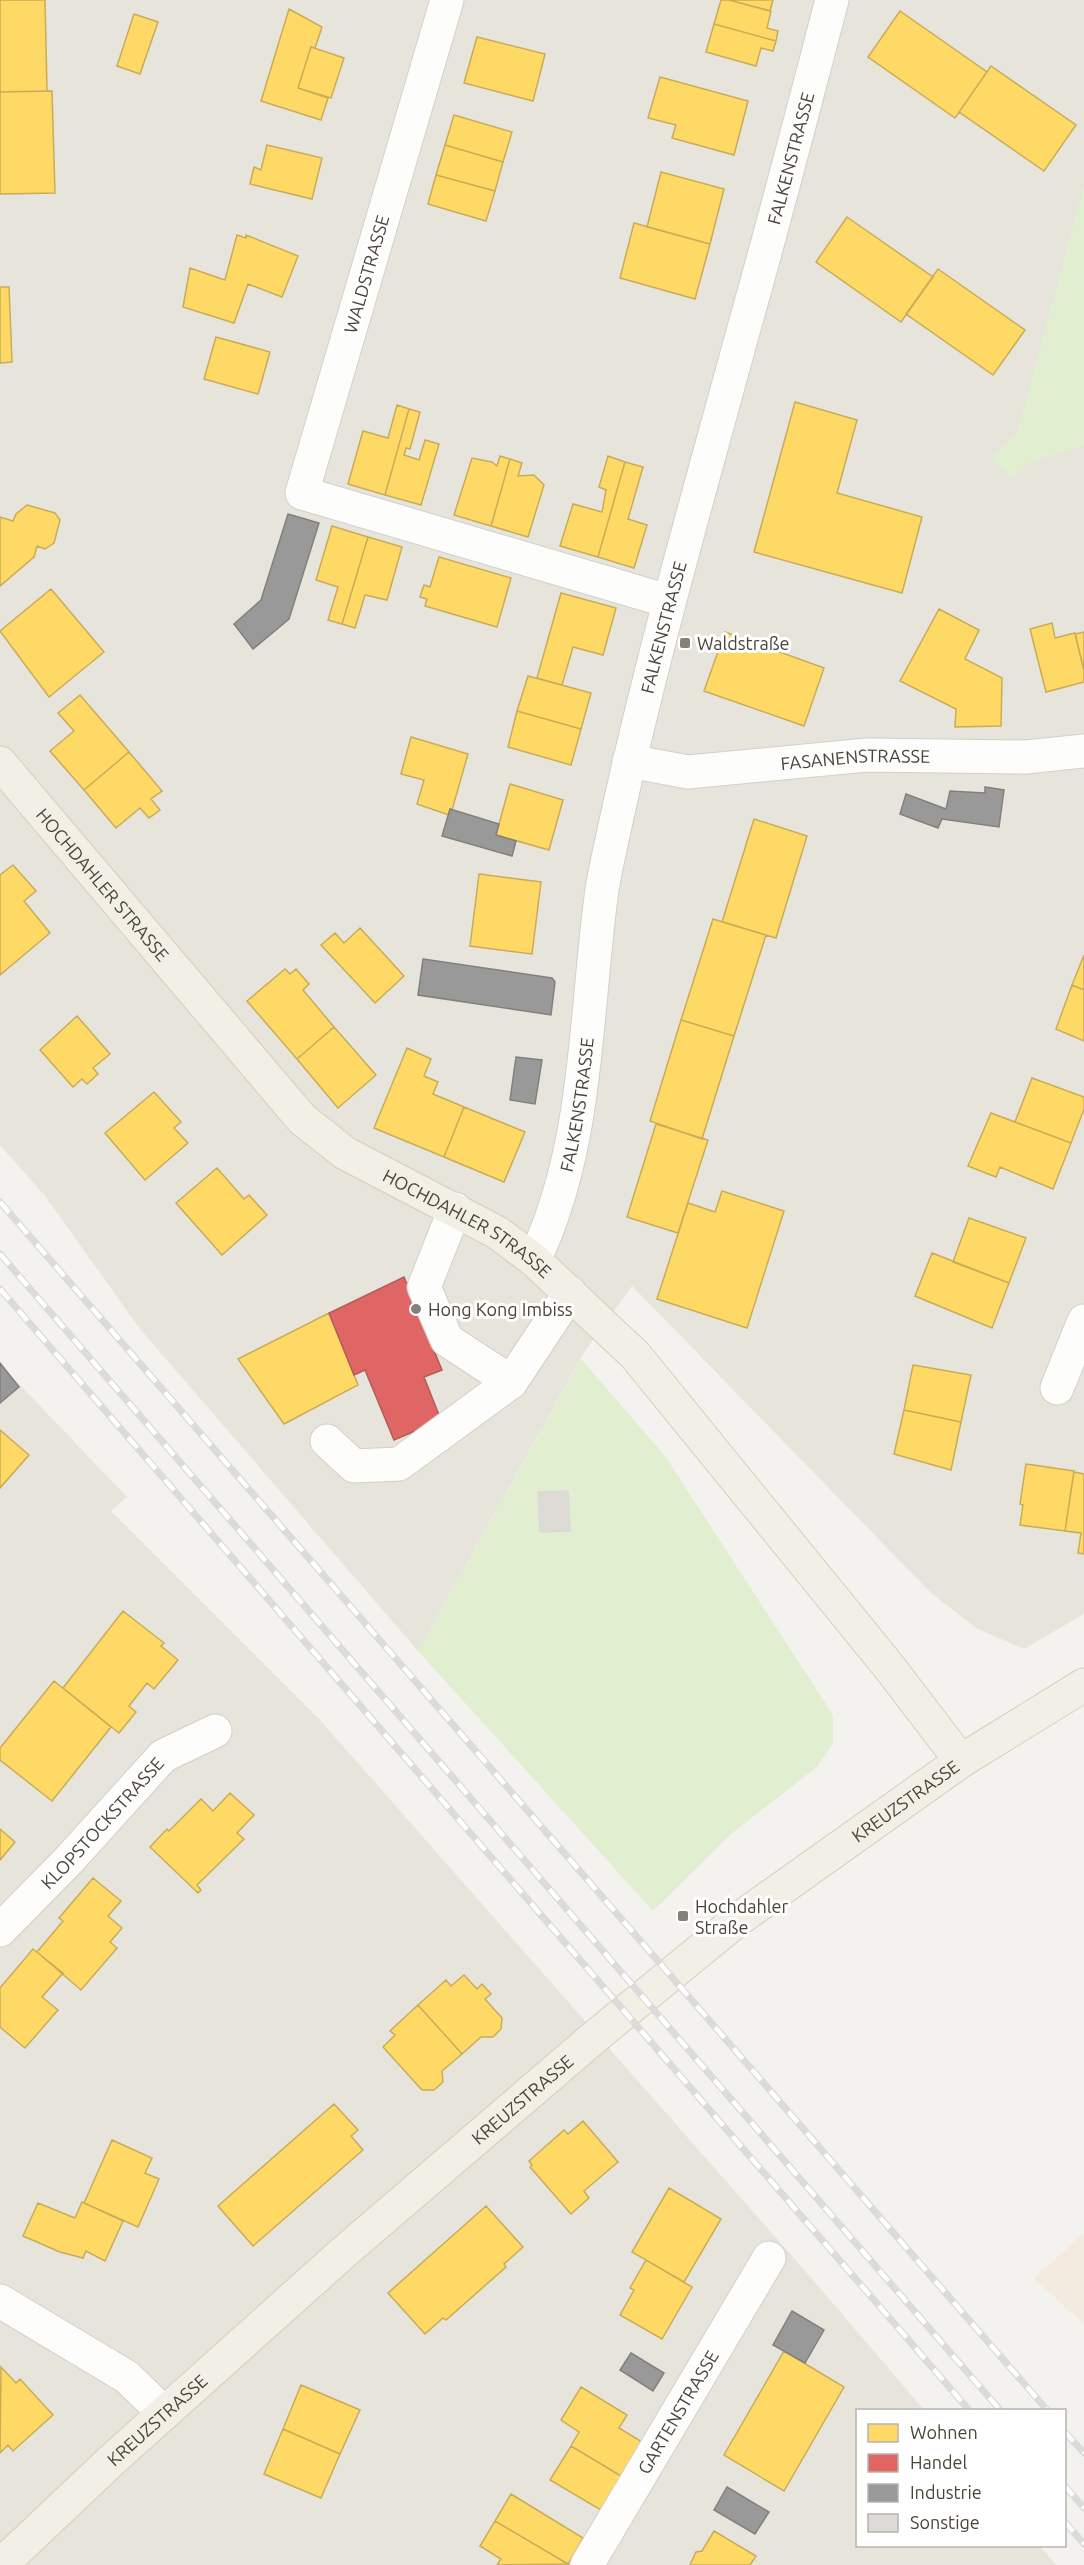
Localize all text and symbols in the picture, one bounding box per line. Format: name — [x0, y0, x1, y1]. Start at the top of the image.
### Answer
street label: FALKENSTRASSE — [763, 90, 817, 227]
street label: WALDSTRASSE — [340, 213, 392, 335]
street label: FALKENSTRASSE — [636, 559, 690, 695]
place label: Waldstraße — [697, 633, 790, 653]
marker: Waldstraße — [678, 636, 692, 650]
street label: FASANENSTRASSE — [780, 745, 930, 773]
street label: HOCHDAHLER STRASSE — [33, 804, 173, 965]
street label: FALKENSTRASSE — [556, 1036, 597, 1174]
street label: HOCHDAHLER STRASSE — [380, 1165, 556, 1281]
place label: Hong Kong Imbiss — [428, 1299, 573, 1319]
marker: Hong Kong Imbiss — [409, 1302, 423, 1316]
street label: KLOPSTOCKSTRASSE — [37, 1753, 167, 1893]
street label: KREUZSTRASSE — [848, 1756, 963, 1846]
place label: Hochdahler Straße — [695, 1896, 788, 1937]
marker: Hochdahler Straße — [676, 1909, 690, 1923]
street label: KREUZSTRASSE — [467, 2050, 577, 2148]
street label: GARTENSTRASSE — [633, 2347, 722, 2477]
street label: KREUZSTRASSE — [103, 2370, 211, 2470]
legend — [856, 2409, 1066, 2547]
text: Wohnen — [910, 2422, 978, 2442]
text: Handel — [910, 2452, 968, 2472]
text: Industrie — [910, 2482, 982, 2502]
text: Sonstige — [910, 2512, 980, 2532]

